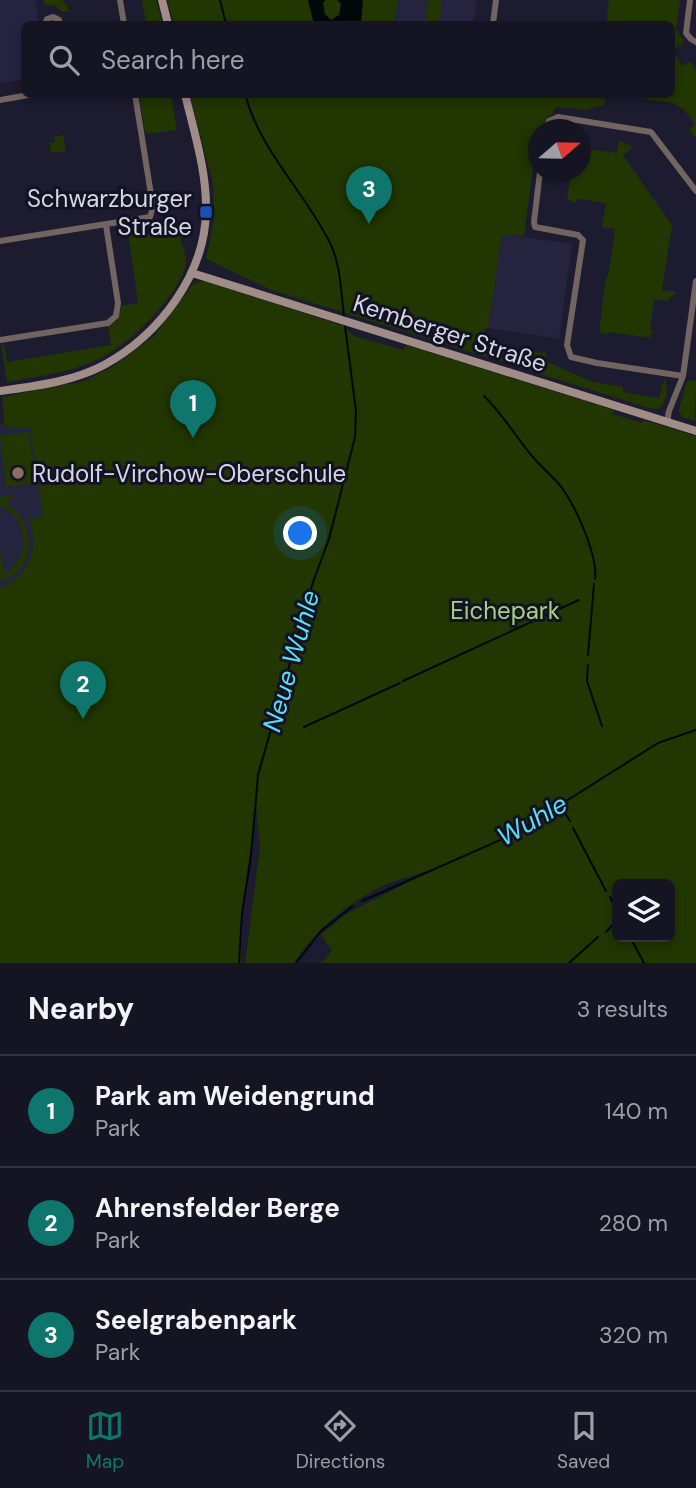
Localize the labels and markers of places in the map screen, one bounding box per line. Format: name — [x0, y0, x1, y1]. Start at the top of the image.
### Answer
pin: 3 — [346, 166, 392, 224]
place label: Schwarzburger Straße — [27, 183, 192, 242]
marker: Schwarzburger Straße — [198, 204, 214, 220]
pin: 1 — [170, 380, 216, 438]
place label: Rudolf-Virchow-Oberschule — [32, 458, 346, 489]
marker: Rudolf-Virchow-Oberschule — [10, 465, 26, 481]
pin: 2 — [60, 661, 106, 719]

